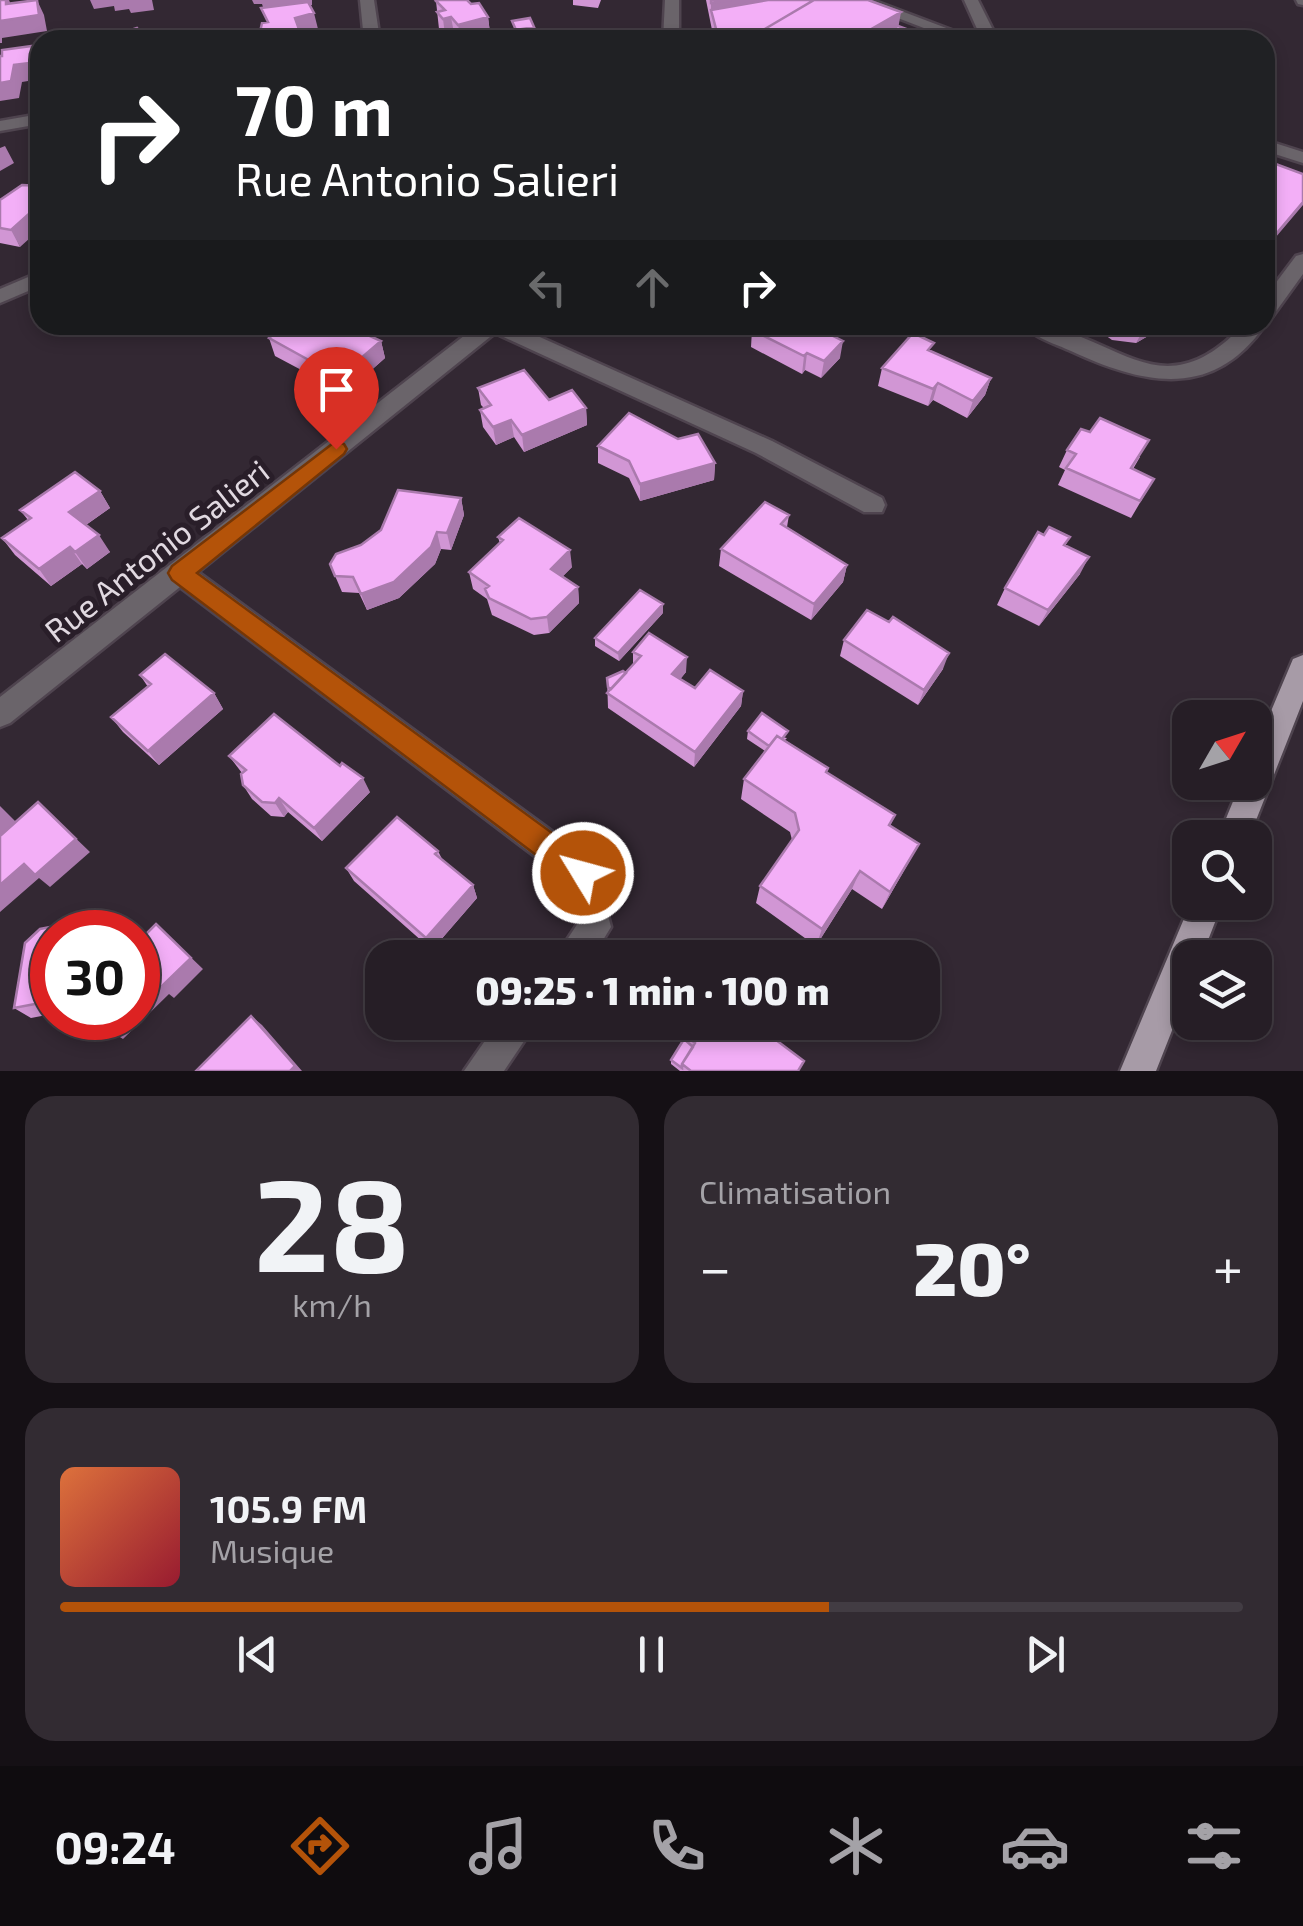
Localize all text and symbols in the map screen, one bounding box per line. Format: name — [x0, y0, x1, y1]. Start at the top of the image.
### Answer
text: 70 m — [235, 66, 393, 150]
icon: right — [70, 70, 200, 200]
text: Rue Antonio Salieri — [235, 151, 619, 205]
icon: left — [520, 260, 575, 315]
icon: ahead — [625, 260, 680, 315]
icon: right — [730, 260, 785, 315]
pin — [294, 347, 379, 450]
icon: arrive — [309, 362, 364, 417]
street label: Rue Antonio Salieri — [37, 451, 275, 649]
north arrow — [1172, 700, 1272, 800]
map controls — [1172, 700, 1272, 1040]
button: search — [1172, 820, 1272, 920]
position arrow — [531, 821, 635, 925]
speed limit sign: 30 — [30, 910, 160, 1040]
button: layers — [1172, 940, 1272, 1040]
text: 09:25 · 1 min · 100 m — [475, 967, 830, 1013]
text: 28 — [254, 1142, 410, 1298]
text: Climatisation — [699, 1172, 891, 1210]
text: 20° — [913, 1221, 1031, 1311]
text: − — [699, 1233, 731, 1299]
text: + — [1213, 1233, 1243, 1299]
text: km/h — [292, 1285, 372, 1323]
text: 105.9 FM — [210, 1485, 367, 1531]
text: Musique — [210, 1531, 334, 1569]
icon: previous — [230, 1627, 285, 1682]
icon: pause — [624, 1627, 679, 1682]
icon: next — [1018, 1627, 1073, 1682]
icon: directions — [285, 1811, 355, 1881]
icon: music — [463, 1811, 533, 1881]
icon: phone — [642, 1811, 712, 1881]
icon: climate — [821, 1811, 891, 1881]
icon: car — [1000, 1811, 1070, 1881]
icon: filters — [1179, 1811, 1249, 1881]
text: 09:24 — [54, 1819, 176, 1873]

